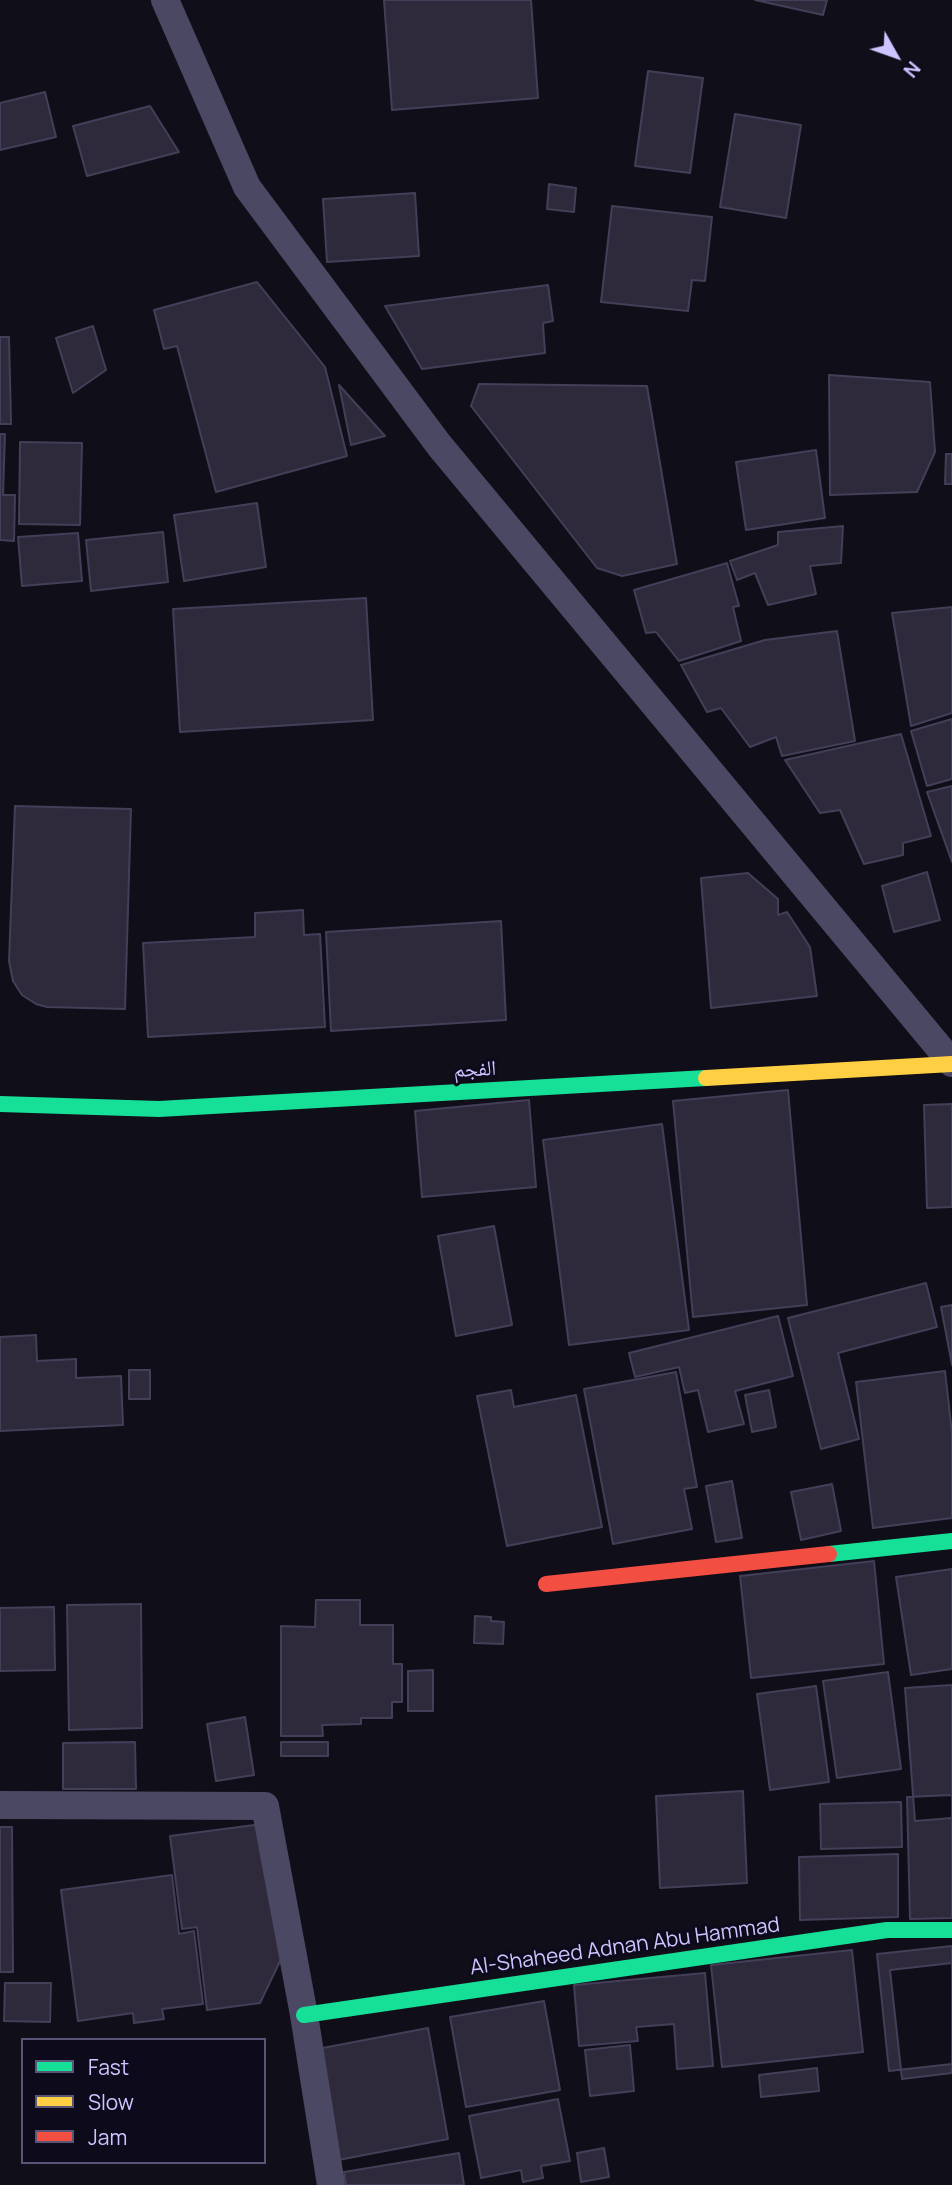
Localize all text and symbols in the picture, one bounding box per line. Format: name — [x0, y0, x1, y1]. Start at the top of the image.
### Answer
north arrow — [861, 21, 931, 91]
text: N — [898, 56, 926, 83]
street label: الفجم — [453, 1056, 497, 1084]
street label: Al-Shaheed Adnan Abu Hammad — [469, 1913, 781, 1981]
legend — [21, 2038, 266, 2164]
text: Fast — [88, 2053, 129, 2081]
text: Slow — [88, 2088, 134, 2116]
text: Jam — [88, 2123, 127, 2151]

